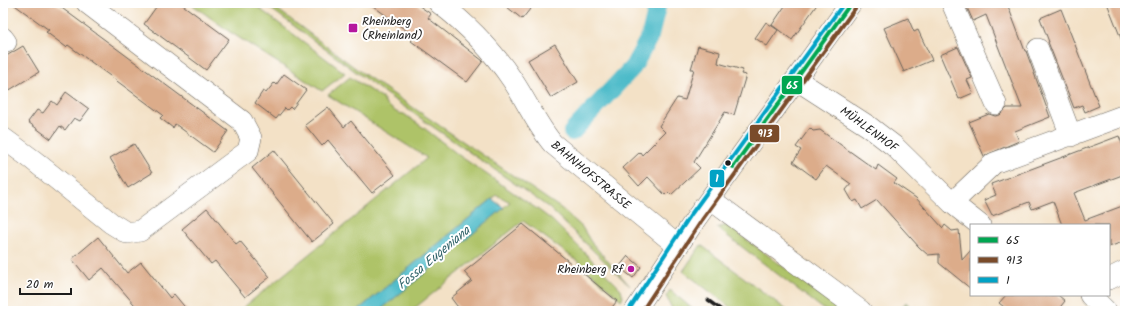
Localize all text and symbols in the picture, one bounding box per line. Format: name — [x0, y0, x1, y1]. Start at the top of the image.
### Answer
place label: Rheinberg (Rheinland) — [362, 12, 423, 45]
marker: Rheinberg (Rheinland) — [347, 22, 359, 34]
line badge: 65 — [781, 75, 803, 95]
text: 65 — [786, 77, 799, 95]
street label: MÜHLENHOF — [836, 102, 903, 158]
line badge: 913 — [749, 124, 780, 143]
text: 913 — [758, 125, 772, 143]
street label: BAHNHOFSTRASSE — [546, 136, 636, 215]
unlabelled marker — [723, 158, 733, 168]
line badge: 1 — [709, 169, 725, 188]
text: 1 — [715, 170, 719, 188]
water label: Fossa Eugeniana — [393, 221, 476, 295]
legend — [970, 224, 1110, 296]
text: 65 — [1006, 231, 1021, 250]
text: 913 — [1006, 251, 1023, 270]
place label: Rheinberg Rf — [557, 260, 624, 279]
marker: Rheinberg Rf — [626, 264, 636, 274]
scale bar — [20, 270, 71, 296]
text: 1 — [1006, 271, 1010, 290]
text: 20 m — [26, 275, 54, 294]

